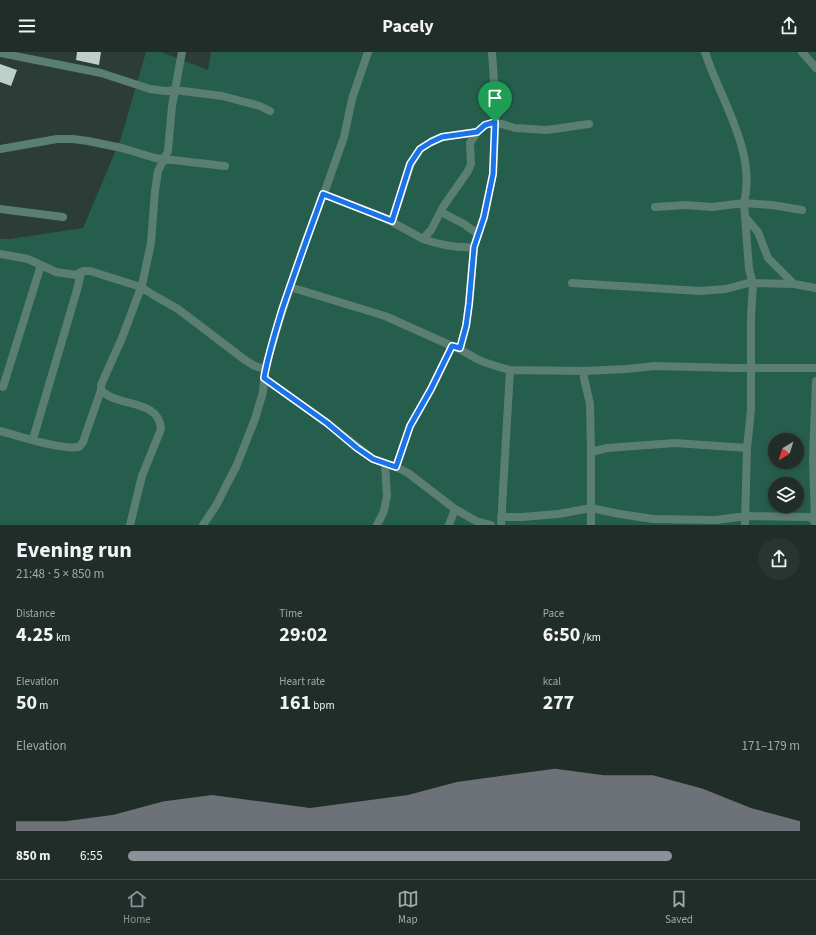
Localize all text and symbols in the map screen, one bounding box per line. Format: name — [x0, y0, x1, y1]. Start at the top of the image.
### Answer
text: Pacely — [382, 14, 434, 39]
icon: menu — [16, 15, 38, 37]
icon: share — [778, 15, 800, 37]
pin — [478, 81, 512, 122]
icon: arrive — [484, 87, 506, 109]
north arrow — [768, 433, 804, 469]
map controls — [768, 433, 804, 513]
button: layers — [768, 477, 804, 513]
text: Evening run — [16, 534, 132, 566]
button: share — [758, 538, 800, 580]
text: 21:48 · 5 × 850 m — [16, 565, 104, 583]
text: Distance — [16, 606, 55, 621]
text: Time — [279, 606, 303, 621]
text: Pace — [543, 606, 564, 621]
text: 4.25 — [16, 621, 54, 649]
text: 29:02 — [279, 621, 328, 649]
text: 6:50 — [543, 621, 580, 649]
text: km — [54, 630, 70, 645]
text: /km — [580, 630, 601, 645]
text: Elevation — [16, 674, 59, 689]
text: Heart rate — [279, 674, 325, 689]
text: kcal — [543, 674, 561, 689]
text: 50 — [16, 689, 37, 717]
text: 161 — [279, 689, 311, 717]
text: 277 — [543, 689, 574, 717]
text: m — [37, 698, 48, 713]
text: bpm — [311, 698, 335, 713]
text: Elevation — [16, 737, 67, 755]
text: 171–179 m — [742, 737, 800, 755]
text: 850 m — [16, 847, 50, 865]
text: 6:55 — [80, 847, 103, 865]
tab: Home — [123, 888, 151, 927]
tab: Map — [397, 888, 419, 927]
tab: Saved — [665, 888, 693, 927]

